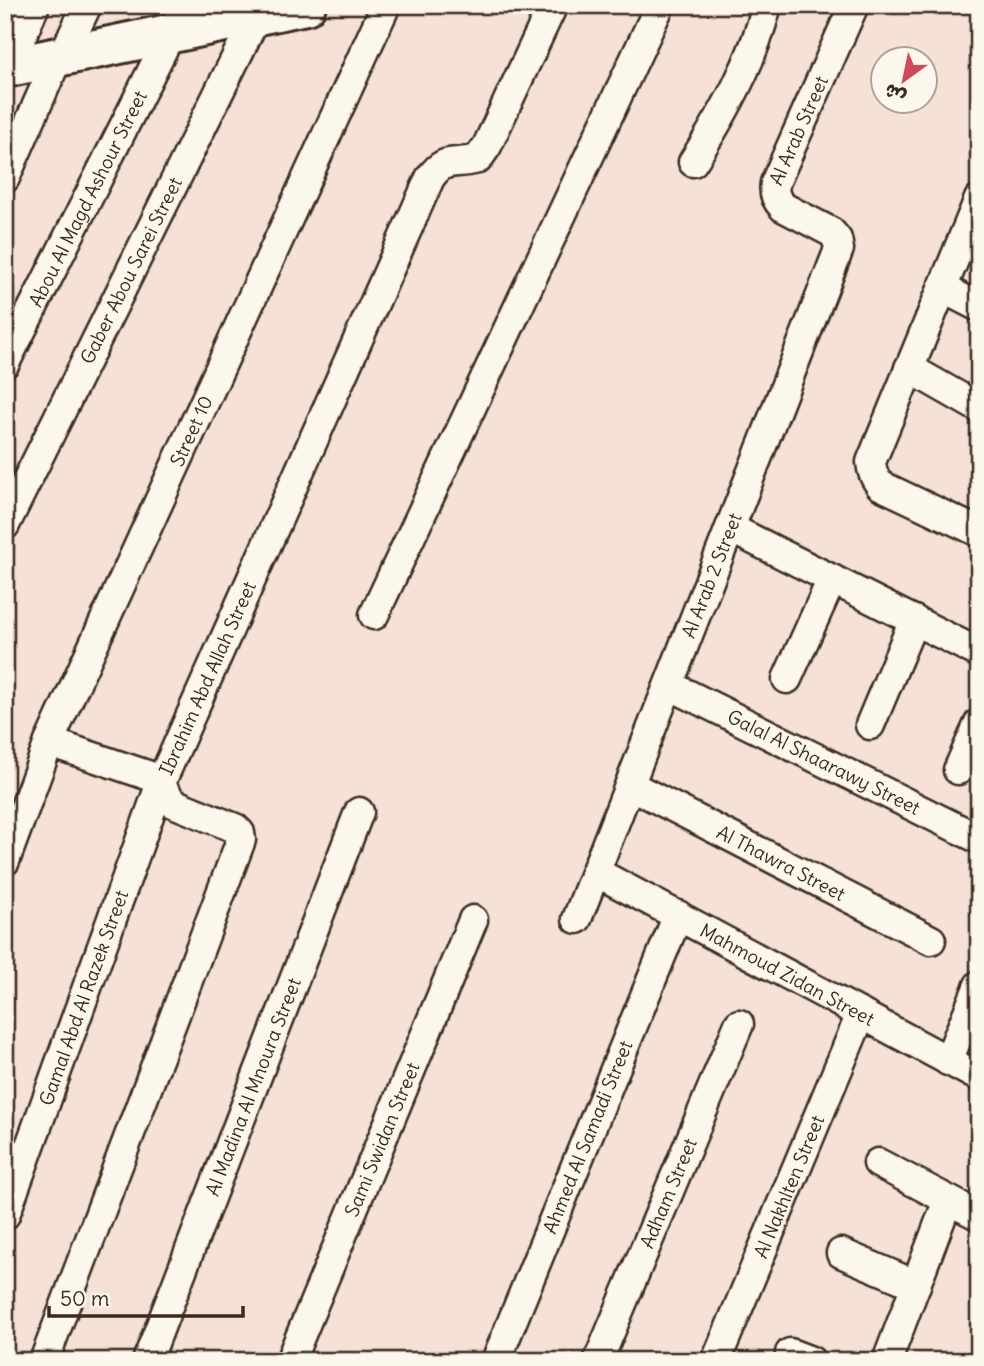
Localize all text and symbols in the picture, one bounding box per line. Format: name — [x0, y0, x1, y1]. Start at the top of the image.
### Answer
north arrow — [869, 46, 939, 116]
street label: Al Arab Street — [764, 72, 833, 189]
text: ش — [879, 78, 910, 110]
street label: Abou Al Magd Ashour Street — [23, 86, 152, 311]
street label: Gaber Abou Sarei Street — [75, 173, 187, 368]
street label: Street 10 — [165, 392, 218, 470]
street label: Al Arab 2 Street — [676, 509, 747, 641]
street label: Ibrahim Abd Allah Street — [154, 577, 261, 779]
street label: Galal Al Shaarawy Street — [724, 704, 924, 820]
street label: Al Thawra Street — [713, 820, 849, 906]
street label: Gamal Abd Al Razek Street — [34, 887, 133, 1109]
street label: Mahmoud Zidan Street — [696, 918, 879, 1031]
street label: Al Madina Al Mnoura Street — [200, 974, 306, 1199]
street label: Ahmed Al Samadi Street — [537, 1037, 638, 1237]
street label: Sami Swidan Street — [339, 1059, 425, 1220]
street label: Al Nakhlten Street — [748, 1112, 829, 1262]
street label: Adham Street — [635, 1134, 702, 1252]
scale bar — [49, 1275, 243, 1319]
text: 50 m — [60, 1285, 109, 1312]

